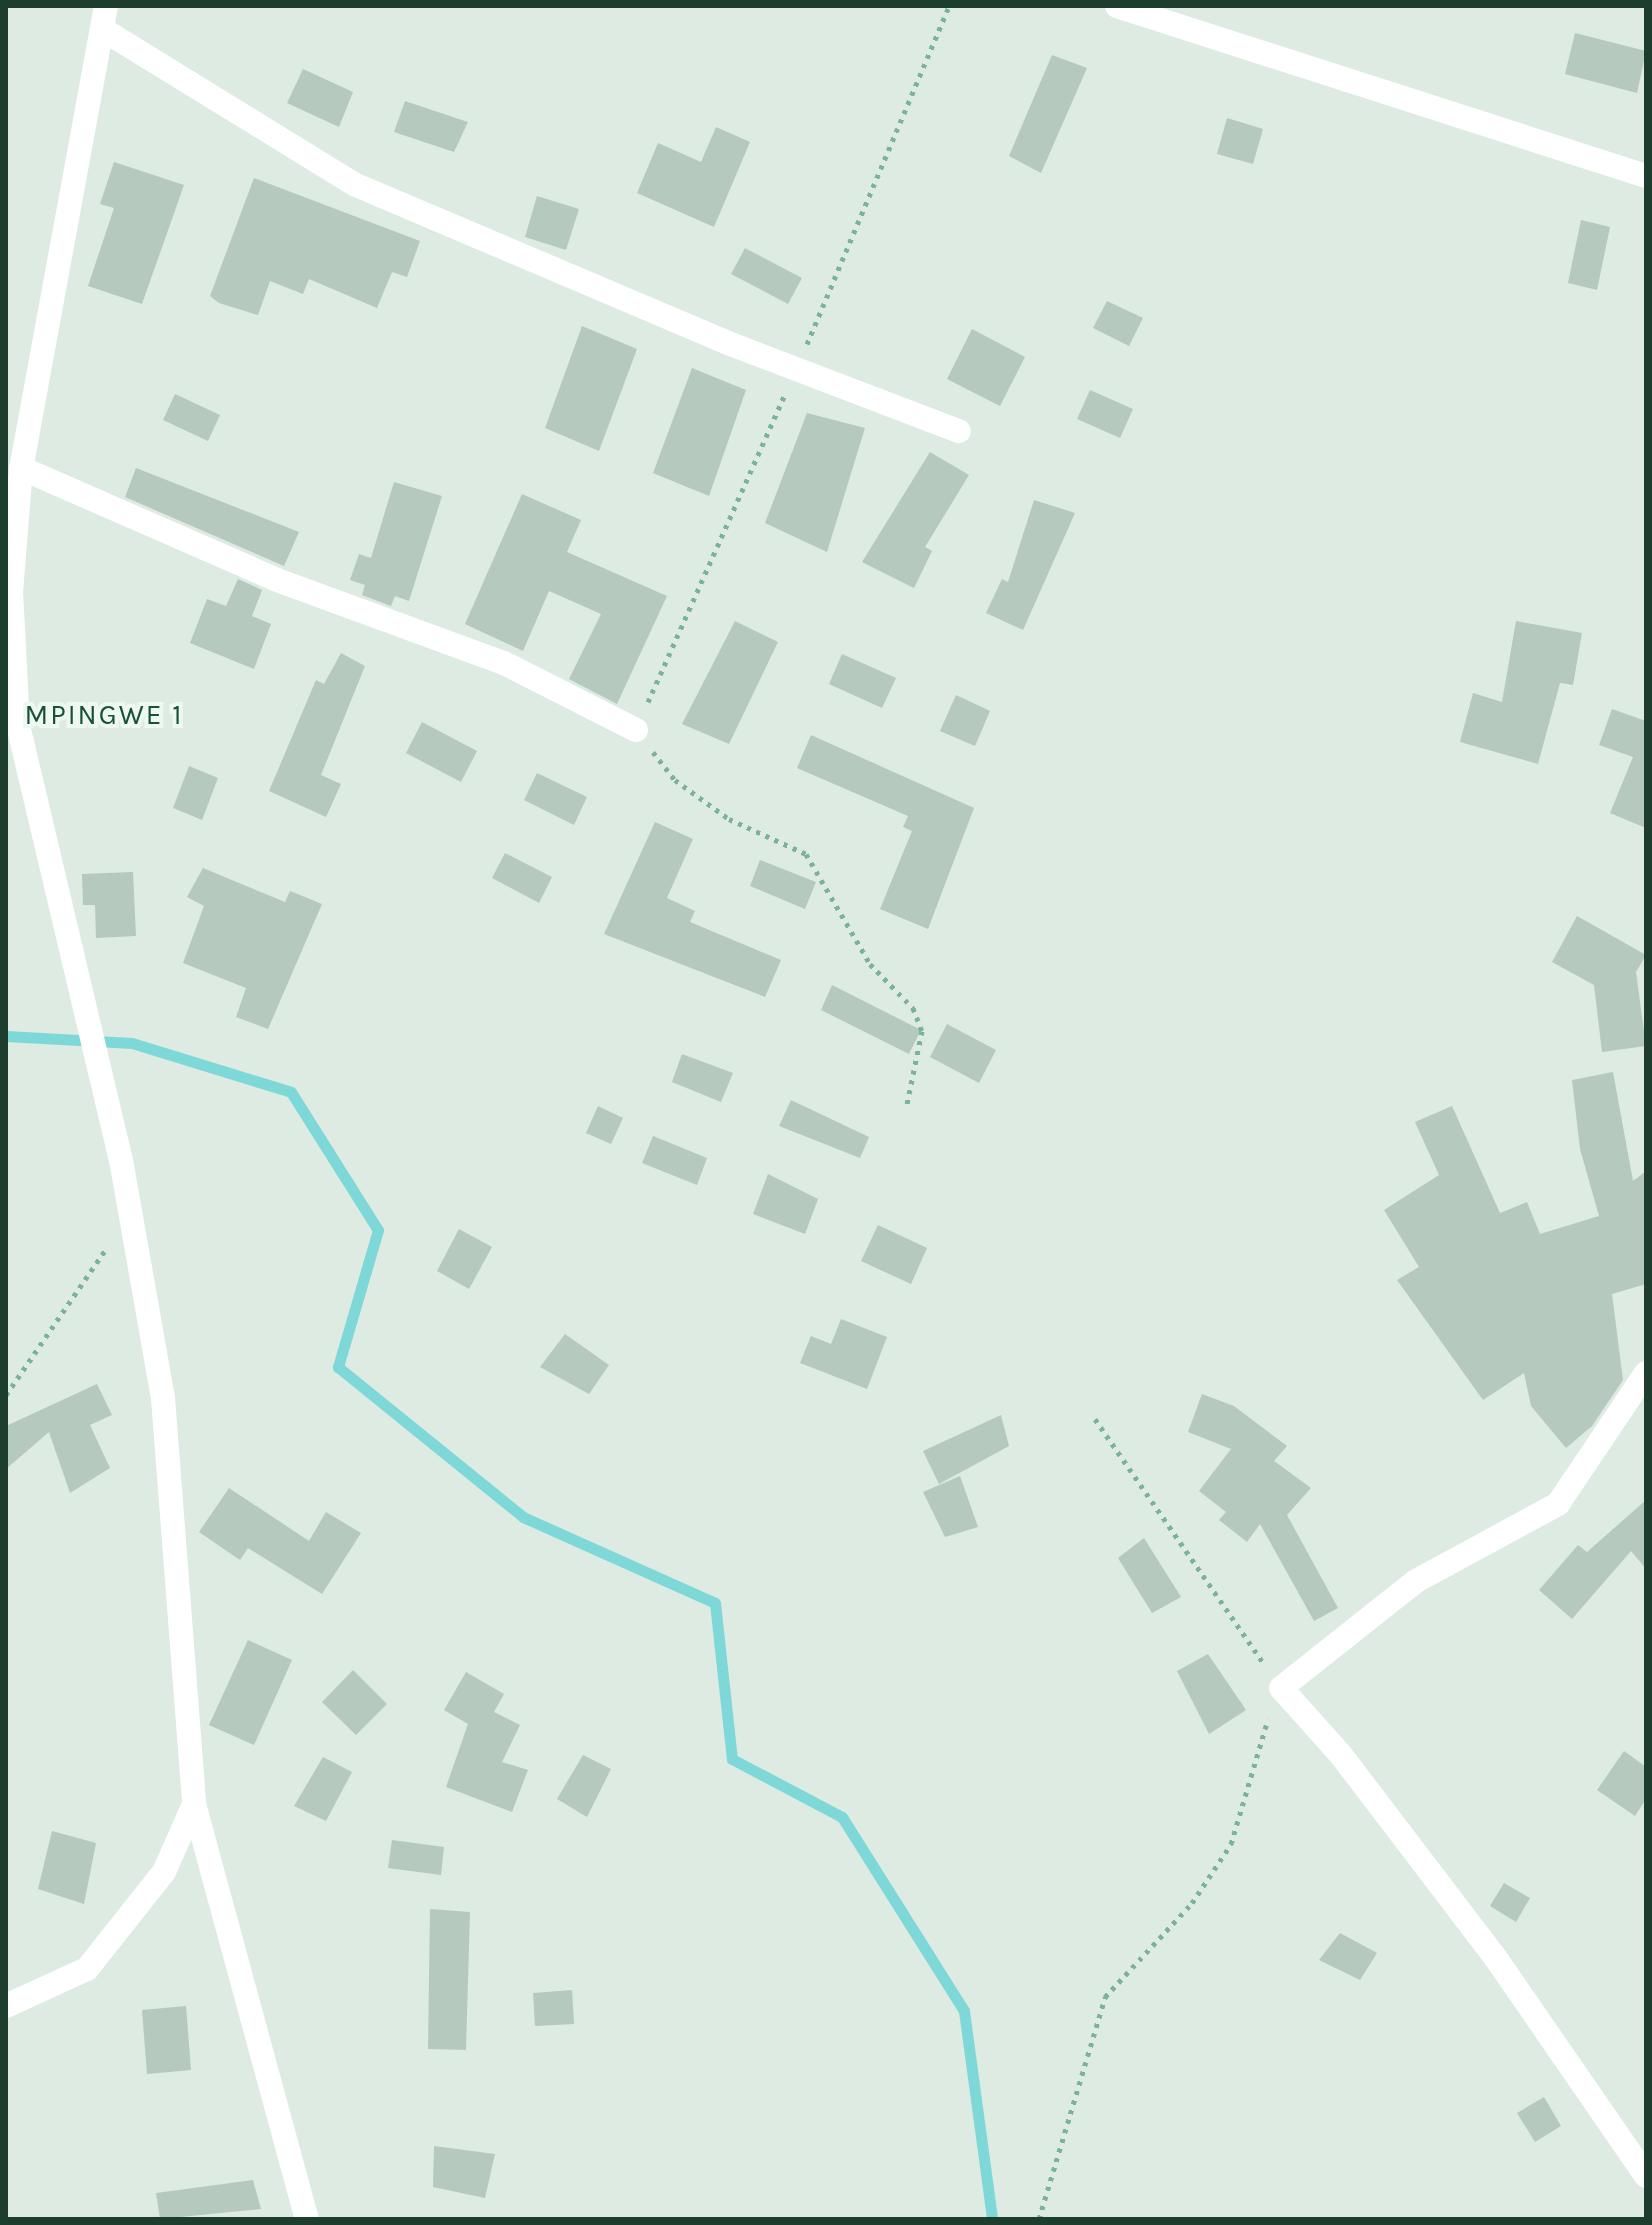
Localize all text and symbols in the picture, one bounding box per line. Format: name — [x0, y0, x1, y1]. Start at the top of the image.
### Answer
district label: MPINGWE 1 — [25, 698, 183, 732]

